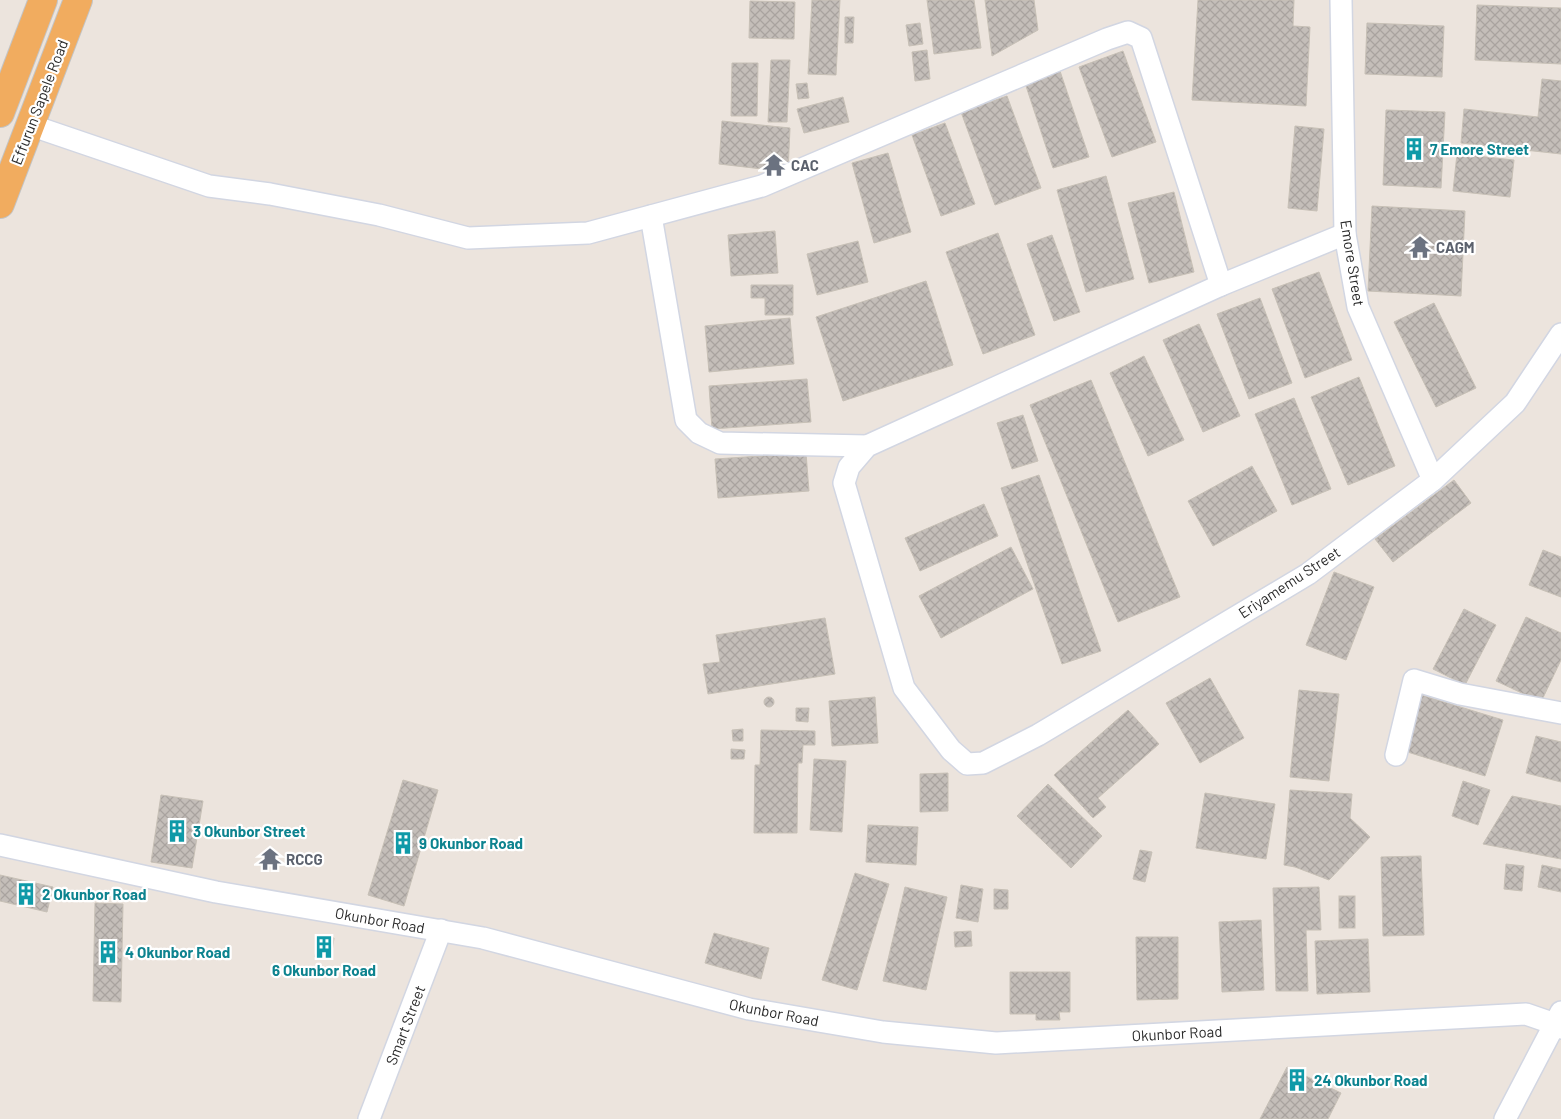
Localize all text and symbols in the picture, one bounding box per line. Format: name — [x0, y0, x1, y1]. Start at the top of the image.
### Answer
street label: Effurun Sapele Road — [7, 37, 71, 167]
building icon: 7 Emore Street — [1401, 136, 1427, 162]
place label: 7 Emore Street — [1430, 140, 1529, 158]
temple icon: CAC — [761, 152, 787, 178]
place label: CAC — [791, 156, 819, 174]
street label: Emore Street — [1337, 219, 1369, 307]
temple icon: CAGM — [1407, 234, 1433, 260]
place label: CAGM — [1436, 238, 1475, 256]
street label: Eriyamemu Street — [1235, 542, 1343, 622]
building icon: 3 Okunbor Street — [164, 818, 190, 844]
place label: 3 Okunbor Street — [193, 822, 306, 840]
building icon: 9 Okunbor Road — [390, 830, 416, 856]
place label: 9 Okunbor Road — [419, 834, 523, 852]
temple icon: RCCG — [257, 846, 283, 872]
place label: RCCG — [286, 850, 323, 868]
building icon: 2 Okunbor Road — [13, 881, 39, 907]
place label: 2 Okunbor Road — [42, 885, 147, 903]
street label: Okunbor Road — [334, 903, 426, 937]
building icon: 6 Okunbor Road — [311, 934, 337, 960]
building icon: 4 Okunbor Road — [95, 939, 121, 965]
place label: 4 Okunbor Road — [125, 943, 230, 961]
place label: 6 Okunbor Road — [272, 961, 376, 979]
street label: Smart Street — [382, 983, 428, 1067]
street label: Okunbor Road — [728, 994, 820, 1030]
street label: Okunbor Road — [1131, 1022, 1223, 1044]
building icon: 24 Okunbor Road — [1284, 1067, 1310, 1093]
place label: 24 Okunbor Road — [1314, 1071, 1428, 1089]

